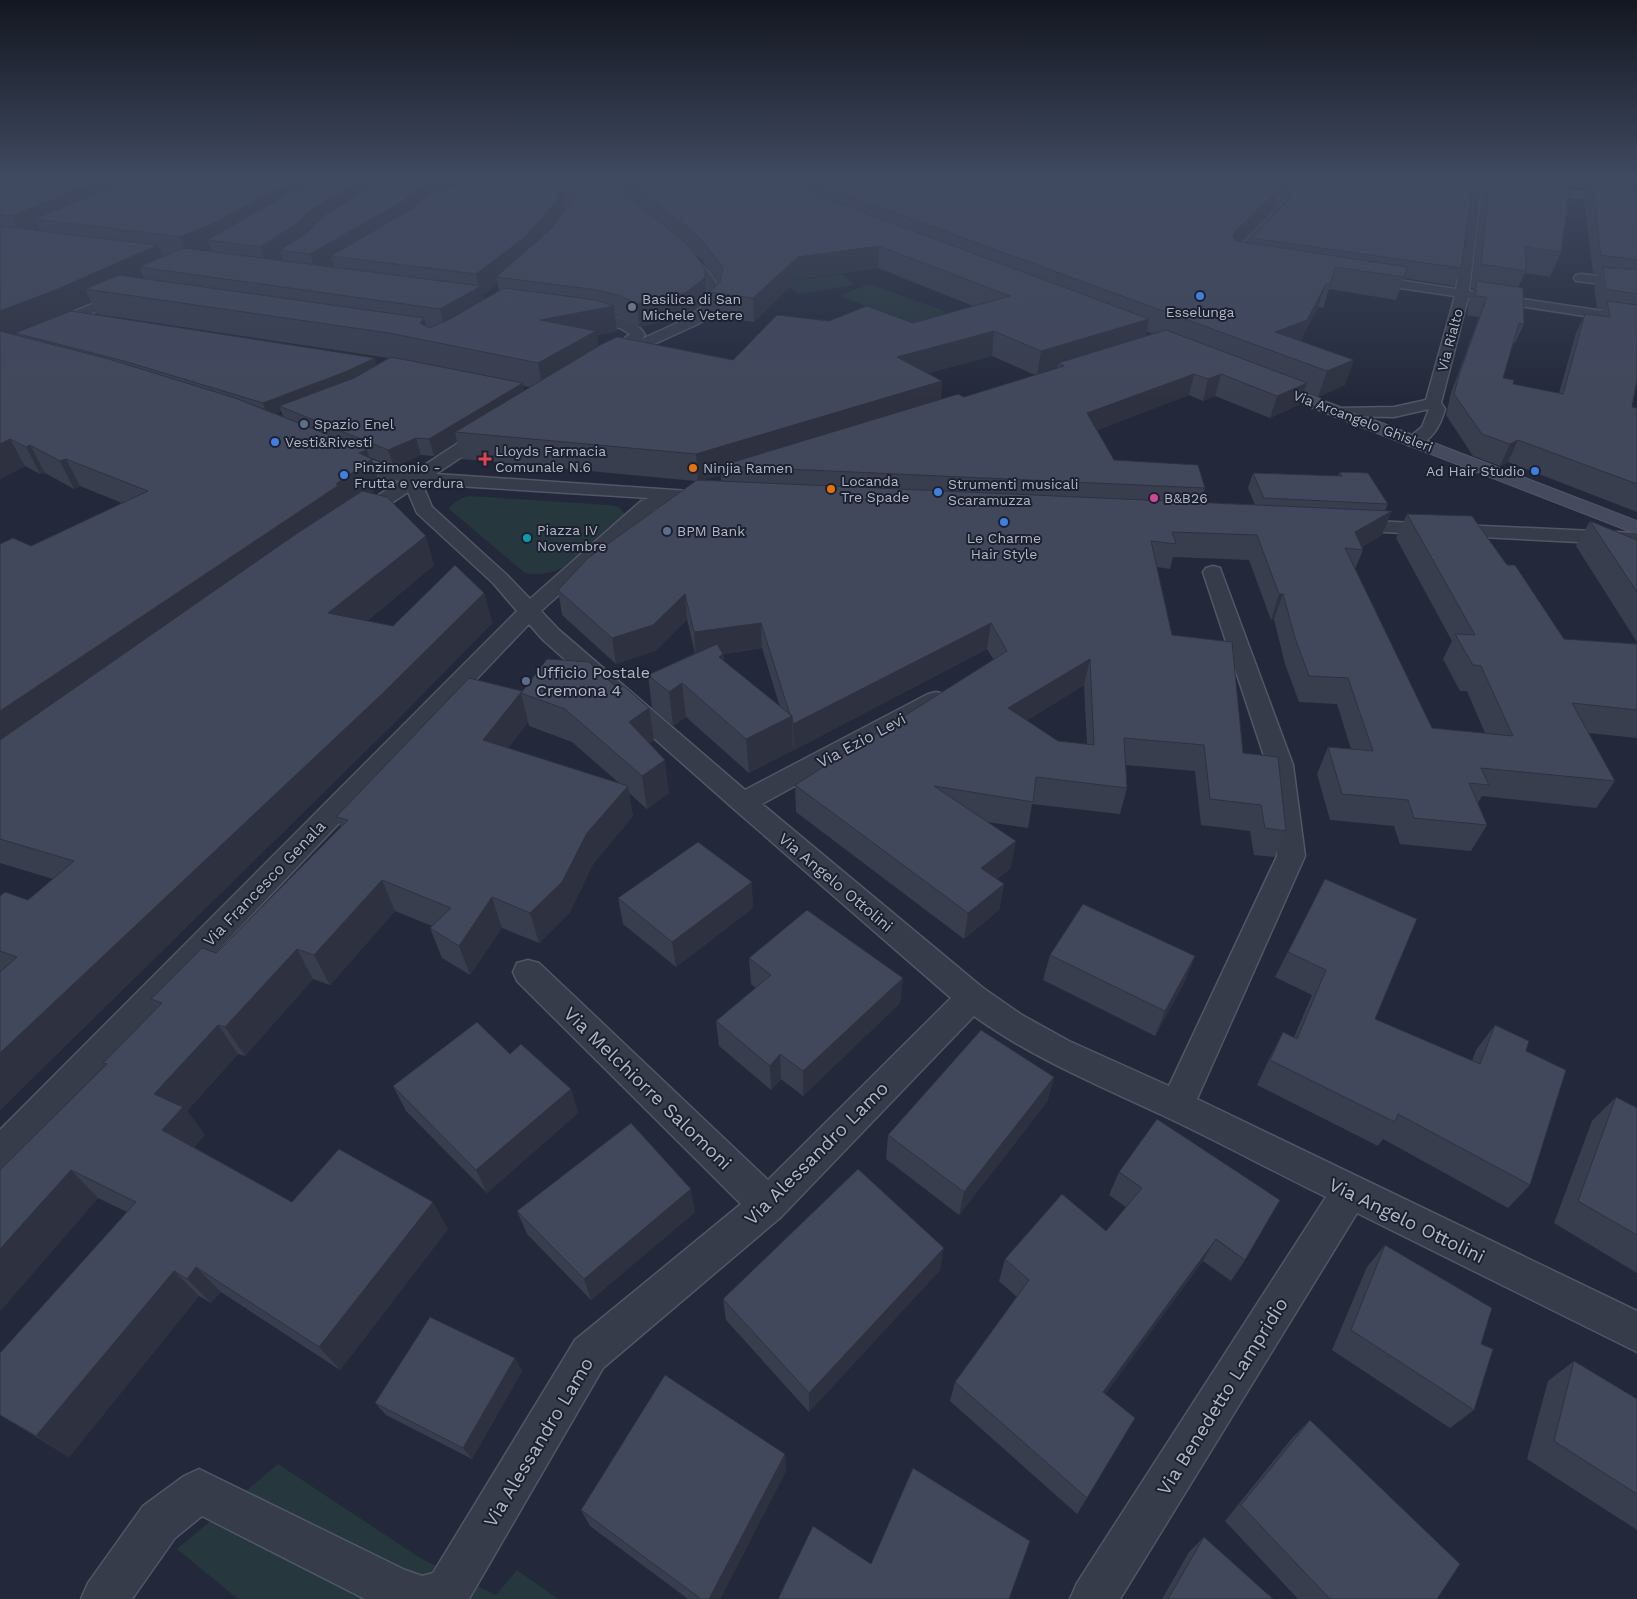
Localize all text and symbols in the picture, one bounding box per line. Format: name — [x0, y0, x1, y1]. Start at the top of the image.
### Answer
marker: Esselunga — [1194, 290, 1206, 302]
place label: Basilica di San Michele Vetere — [642, 291, 743, 323]
marker: Basilica di San Michele Vetere — [626, 301, 638, 313]
place label: Esselunga — [1166, 304, 1234, 320]
street label: Via Rialto — [1434, 307, 1466, 373]
street label: Via Arcangelo Ghisleri — [1291, 387, 1435, 455]
place label: Spazio Enel — [314, 416, 395, 432]
marker: Spazio Enel — [298, 418, 310, 430]
place label: Vesti&Rivesti — [285, 434, 373, 450]
marker: Vesti&Rivesti — [269, 436, 281, 448]
place label: Lloyds Farmacia Comunale N.6 — [495, 443, 606, 475]
marker: Lloyds Farmacia Comunale N.6 — [479, 453, 491, 465]
place label: Pinzimonio - Frutta e verdura — [354, 459, 464, 491]
place label: Ninjia Ramen — [703, 460, 793, 476]
marker: Ninjia Ramen — [687, 462, 699, 474]
place label: Ad Hair Studio — [1426, 463, 1525, 479]
marker: Ad Hair Studio — [1529, 465, 1541, 477]
marker: Pinzimonio - Frutta e verdura — [338, 469, 350, 481]
place label: Locanda Tre Spade — [841, 473, 909, 505]
place label: Strumenti musicali Scaramuzza — [948, 476, 1078, 508]
marker: Locanda Tre Spade — [825, 483, 837, 495]
marker: Strumenti musicali Scaramuzza — [932, 486, 944, 498]
place label: B&B26 — [1164, 490, 1208, 506]
marker: B&B26 — [1148, 492, 1160, 504]
marker: Le Charme Hair Style — [998, 516, 1010, 528]
place label: Piazza IV Novembre — [537, 522, 607, 554]
place label: BPM Bank — [677, 523, 745, 539]
marker: BPM Bank — [661, 525, 673, 537]
place label: Le Charme Hair Style — [967, 530, 1041, 562]
marker: Piazza IV Novembre — [521, 532, 533, 544]
place label: Ufficio Postale Cremona 4 — [536, 663, 650, 700]
marker: Ufficio Postale Cremona 4 — [520, 675, 532, 687]
street label: Via Ezio Levi — [814, 709, 909, 772]
street label: Via Francesco Genala — [199, 816, 329, 950]
street label: Via Angelo Ottolini — [775, 829, 897, 936]
street label: Via Melchiorre Salomoni — [559, 1002, 736, 1175]
street label: Via Alessandro Lamo — [740, 1077, 893, 1230]
street label: Via Angelo Ottolini — [1325, 1173, 1488, 1268]
street label: Via Benedetto Lampridio — [1152, 1293, 1293, 1499]
street label: Via Alessandro Lamo — [479, 1353, 598, 1531]

